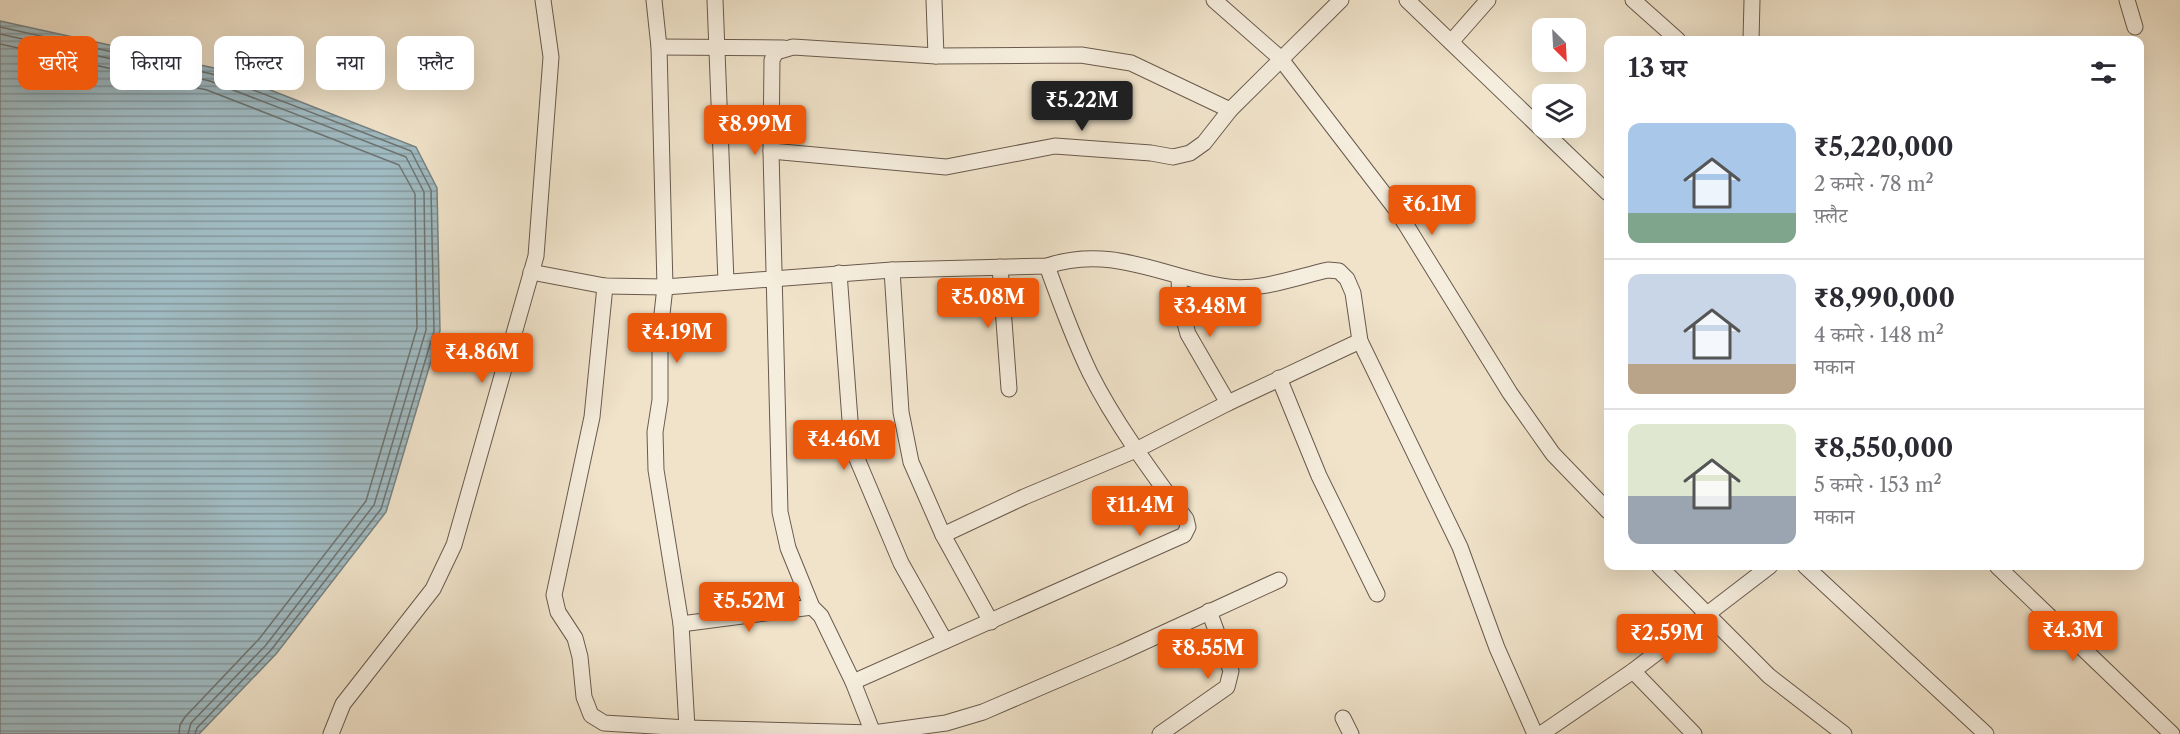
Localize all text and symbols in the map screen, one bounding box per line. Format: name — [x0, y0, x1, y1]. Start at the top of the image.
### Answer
north arrow — [1532, 18, 1586, 72]
map controls — [1532, 18, 1586, 138]
chip: खरीदें — [18, 36, 98, 90]
chip: किराया — [110, 36, 202, 90]
chip: फ़िल्टर — [214, 36, 304, 90]
chip: नया — [316, 36, 385, 90]
chip: फ़्लैट — [397, 36, 474, 90]
text: 13 घर — [1628, 52, 1687, 84]
icon: filters — [2087, 56, 2120, 89]
pin: ₹5.22M — [1033, 81, 1131, 132]
button: layers — [1532, 84, 1586, 138]
text: ₹5.22M — [1046, 88, 1118, 112]
pin: ₹8.99M — [706, 105, 804, 156]
text: ₹8.99M — [718, 112, 792, 136]
text: ₹5,220,000 — [1814, 131, 1954, 163]
icon: home — [1676, 147, 1748, 219]
text: 2 कमरे · 78 m² — [1814, 172, 1934, 196]
pin: ₹6.1M — [1390, 185, 1474, 236]
text: ₹6.1M — [1402, 192, 1462, 216]
text: फ़्लैट — [1814, 204, 1847, 228]
pin: ₹5.08M — [939, 278, 1037, 329]
text: ₹8,990,000 — [1814, 282, 1955, 314]
text: ₹5.08M — [951, 285, 1025, 309]
pin: ₹3.48M — [1161, 287, 1259, 338]
text: ₹3.48M — [1173, 294, 1247, 318]
icon: home — [1676, 298, 1748, 370]
pin: ₹4.19M — [628, 313, 726, 364]
text: ₹4.19M — [642, 320, 712, 344]
text: 4 कमरे · 148 m² — [1814, 323, 1944, 347]
pin: ₹4.86M — [433, 333, 531, 384]
text: ₹4.86M — [445, 340, 519, 364]
text: मकान — [1814, 355, 1855, 379]
pin: ₹4.46M — [795, 420, 893, 471]
text: ₹4.46M — [807, 427, 881, 451]
text: ₹8,550,000 — [1814, 432, 1953, 464]
icon: home — [1676, 448, 1748, 520]
text: 5 कमरे · 153 m² — [1814, 473, 1942, 497]
pin: ₹11.4M — [1091, 486, 1189, 537]
text: ₹11.4M — [1106, 493, 1174, 517]
text: मकान — [1814, 505, 1855, 529]
pin: ₹5.52M — [700, 582, 798, 633]
text: ₹5.52M — [713, 589, 785, 613]
pin: ₹4.3M — [2031, 611, 2115, 662]
pin: ₹2.59M — [1618, 614, 1716, 665]
text: ₹4.3M — [2042, 618, 2104, 642]
text: ₹2.59M — [1631, 621, 1703, 645]
pin: ₹8.55M — [1159, 629, 1257, 680]
text: ₹8.55M — [1172, 636, 1244, 660]

